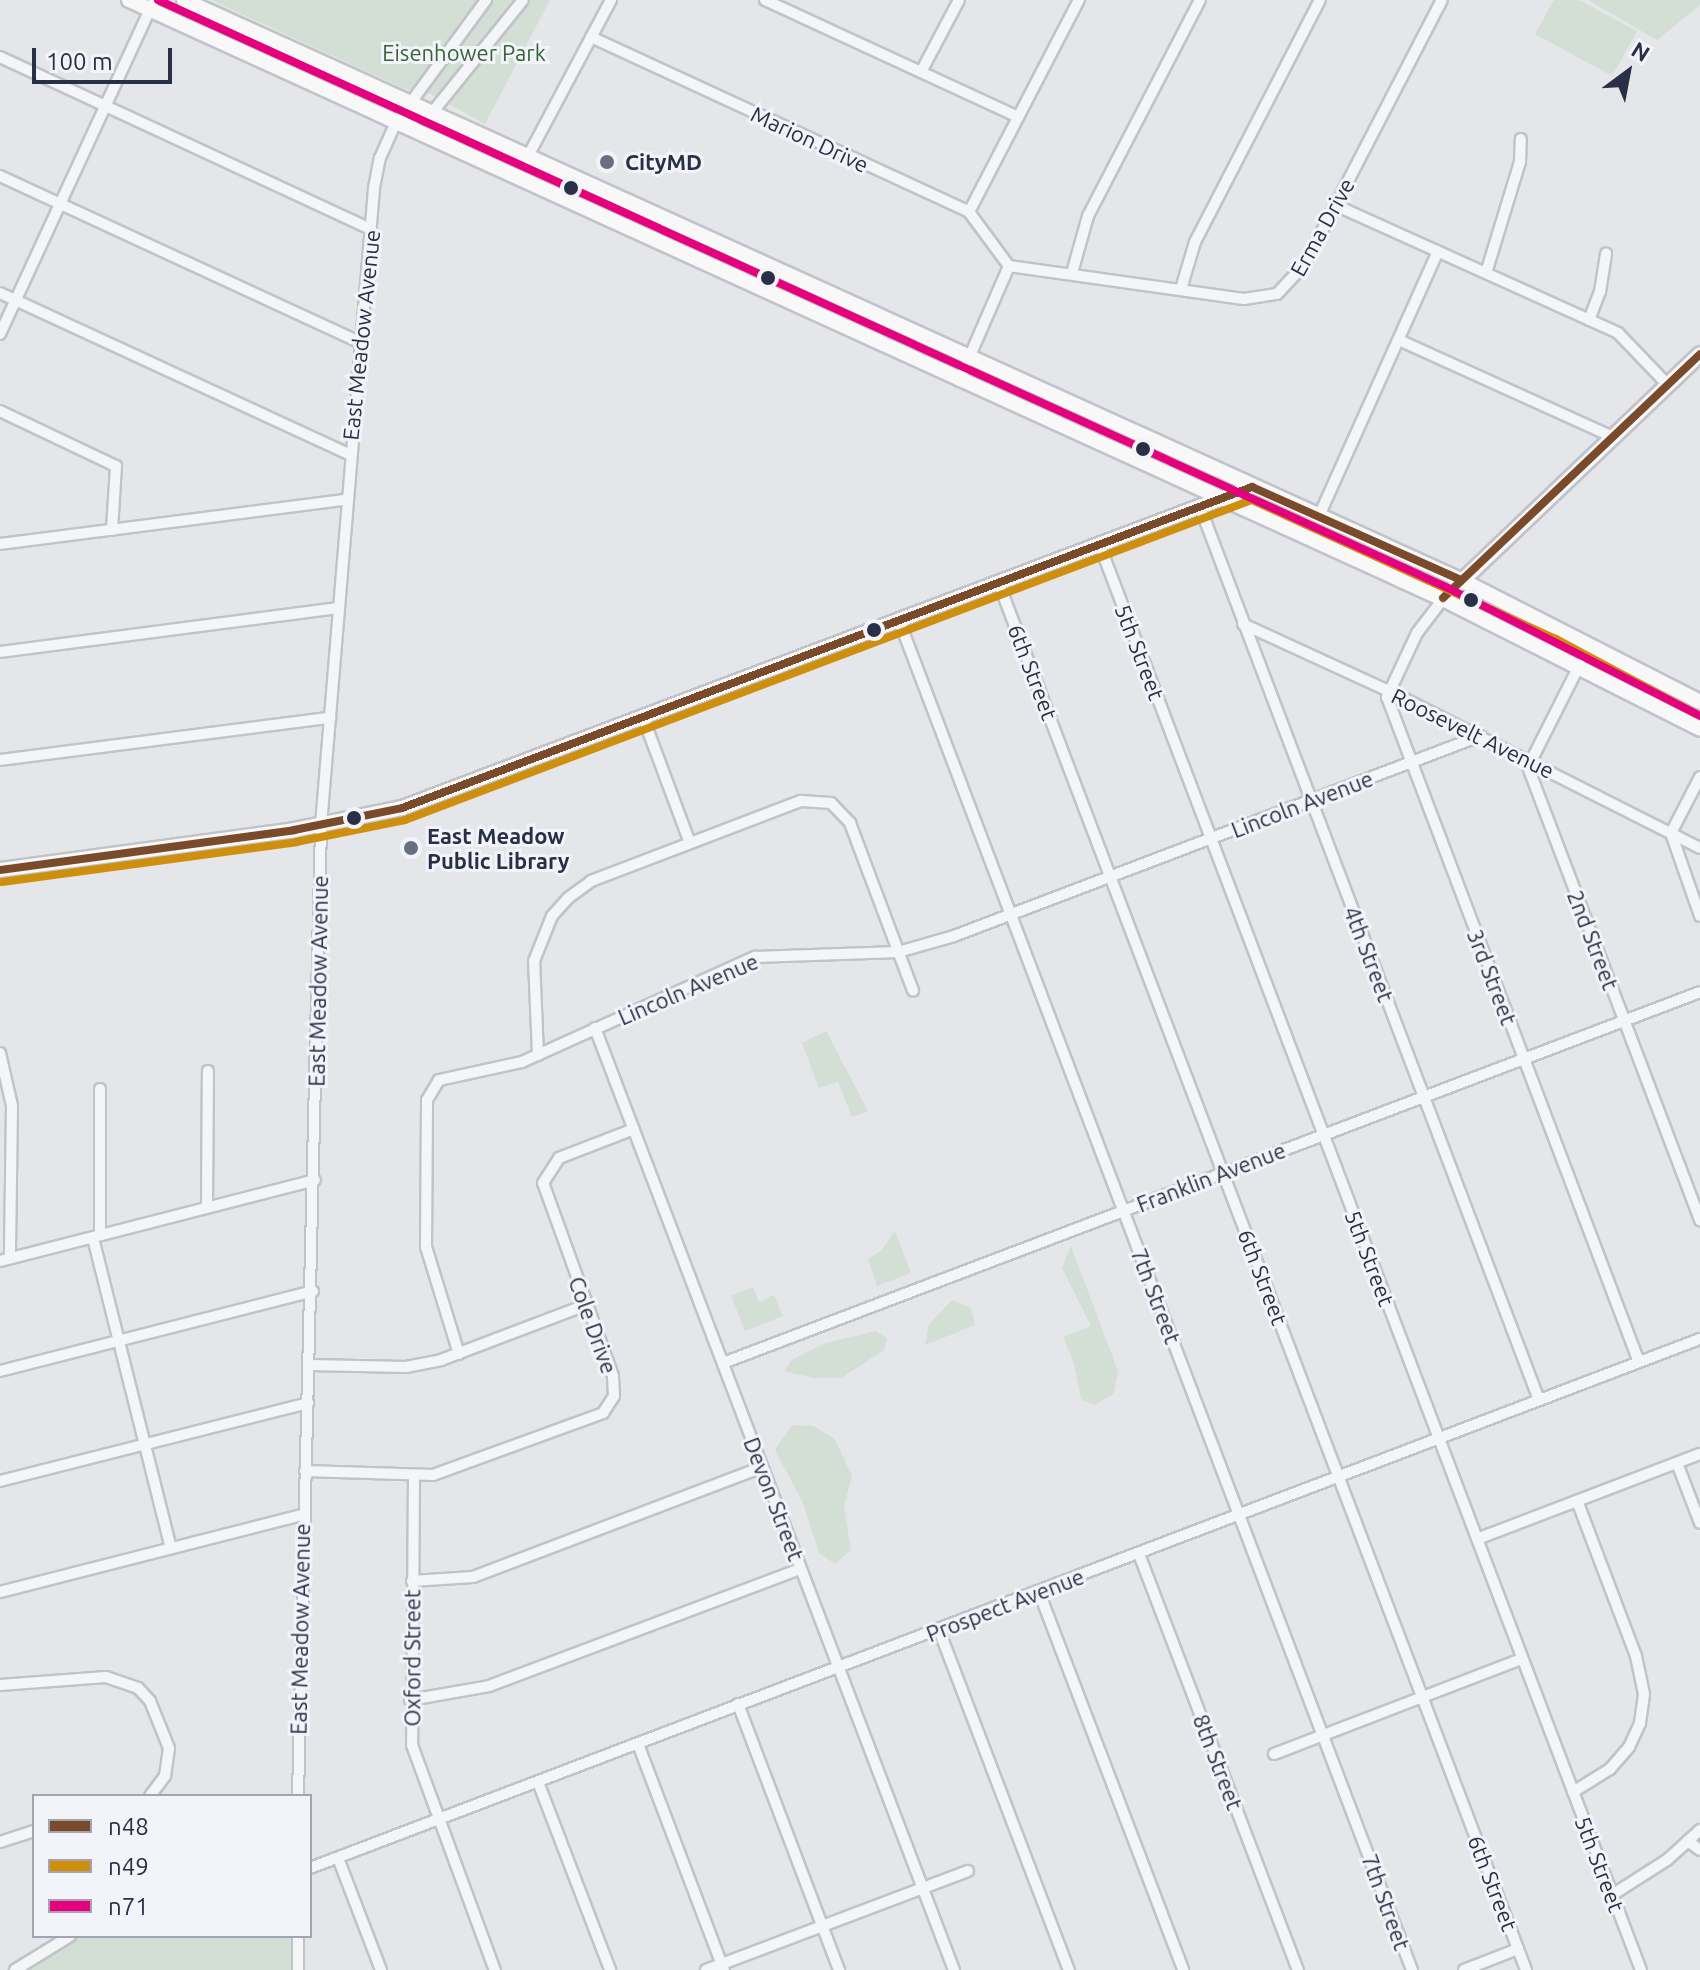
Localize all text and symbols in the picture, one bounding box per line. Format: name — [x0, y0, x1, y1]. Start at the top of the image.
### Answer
scale bar — [36, 32, 176, 82]
north arrow — [1588, 32, 1668, 112]
text: N — [1627, 36, 1655, 66]
park label: Eisenhower Park — [382, 40, 546, 66]
text: 100 m — [46, 48, 113, 75]
street label: Marion Drive — [747, 100, 873, 178]
place label: CityMD — [625, 149, 702, 175]
marker: CityMD — [596, 151, 618, 173]
street label: Erma Drive — [1284, 173, 1360, 281]
unlabelled marker — [563, 180, 579, 196]
street label: East Meadow Avenue — [337, 229, 385, 441]
unlabelled marker — [760, 270, 776, 286]
unlabelled marker — [1135, 441, 1151, 457]
unlabelled marker — [1463, 592, 1479, 608]
street label: 5th Street — [1110, 601, 1170, 703]
street label: 6th Street — [1003, 621, 1063, 723]
unlabelled marker — [866, 622, 882, 638]
street label: Roosevelt Avenue — [1387, 682, 1559, 784]
street label: Lincoln Avenue — [1227, 765, 1377, 843]
unlabelled marker — [346, 810, 362, 826]
place label: East Meadow Public Library — [427, 822, 569, 874]
marker: East Meadow Public Library — [402, 839, 420, 857]
street label: East Meadow Avenue — [303, 875, 333, 1087]
street label: 2nd Street — [1562, 887, 1624, 993]
street label: 4th Street — [1339, 903, 1399, 1005]
street label: 3rd Street — [1462, 926, 1522, 1028]
street label: Lincoln Avenue — [614, 948, 762, 1030]
street label: Franklin Avenue — [1133, 1136, 1289, 1218]
street label: 5th Street — [1340, 1207, 1400, 1309]
street label: 6th Street — [1233, 1226, 1293, 1328]
street label: 7th Street — [1126, 1245, 1186, 1347]
street label: Cole Drive — [563, 1273, 623, 1377]
street label: Devon Street — [738, 1433, 810, 1565]
street label: East Meadow Avenue — [285, 1523, 315, 1735]
street label: Prospect Avenue — [922, 1563, 1088, 1647]
street label: Oxford Street — [399, 1589, 425, 1727]
street label: 8th Street — [1188, 1711, 1248, 1813]
legend — [32, 1794, 312, 1938]
text: n48 — [108, 1813, 149, 1840]
street label: 5th Street — [1570, 1813, 1630, 1915]
street label: 6th Street — [1463, 1832, 1523, 1934]
street label: 7th Street — [1356, 1850, 1416, 1954]
text: n49 — [108, 1853, 149, 1880]
text: n71 — [108, 1893, 149, 1920]

